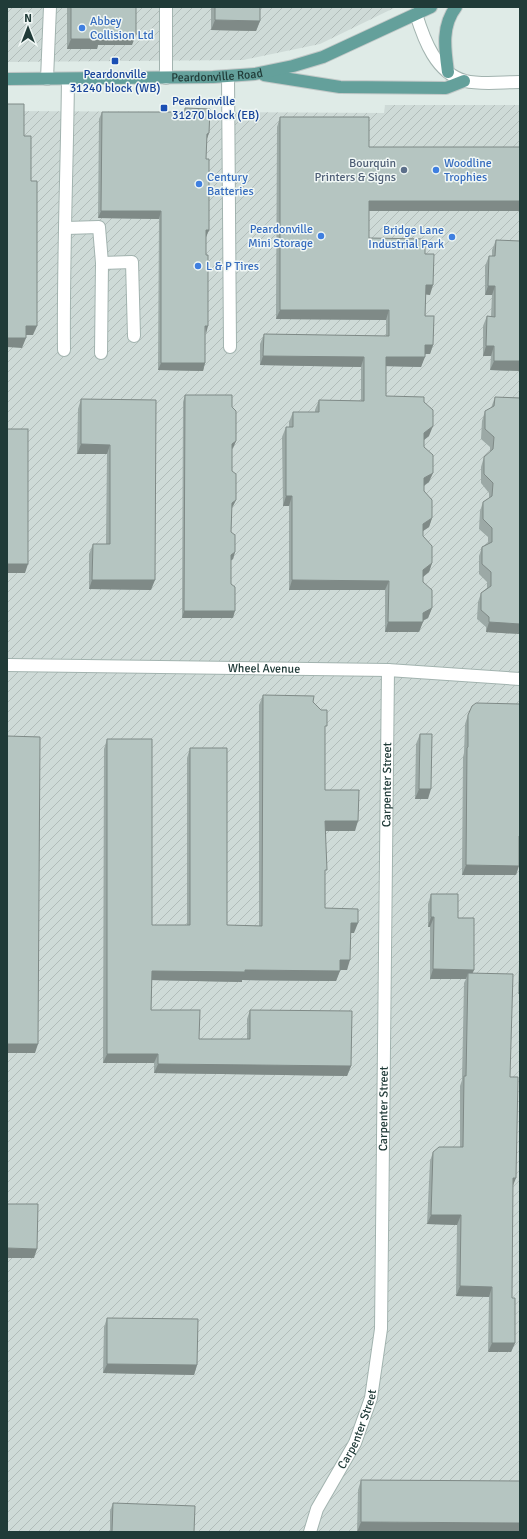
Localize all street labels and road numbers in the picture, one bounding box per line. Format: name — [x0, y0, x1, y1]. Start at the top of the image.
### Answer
street label: Peardonville Road — [171, 65, 264, 85]
street label: Wheel Avenue — [228, 660, 300, 676]
street label: Carpenter Street — [379, 742, 395, 827]
street label: Carpenter Street — [375, 1066, 391, 1151]
street label: Carpenter Street — [334, 1388, 380, 1472]

